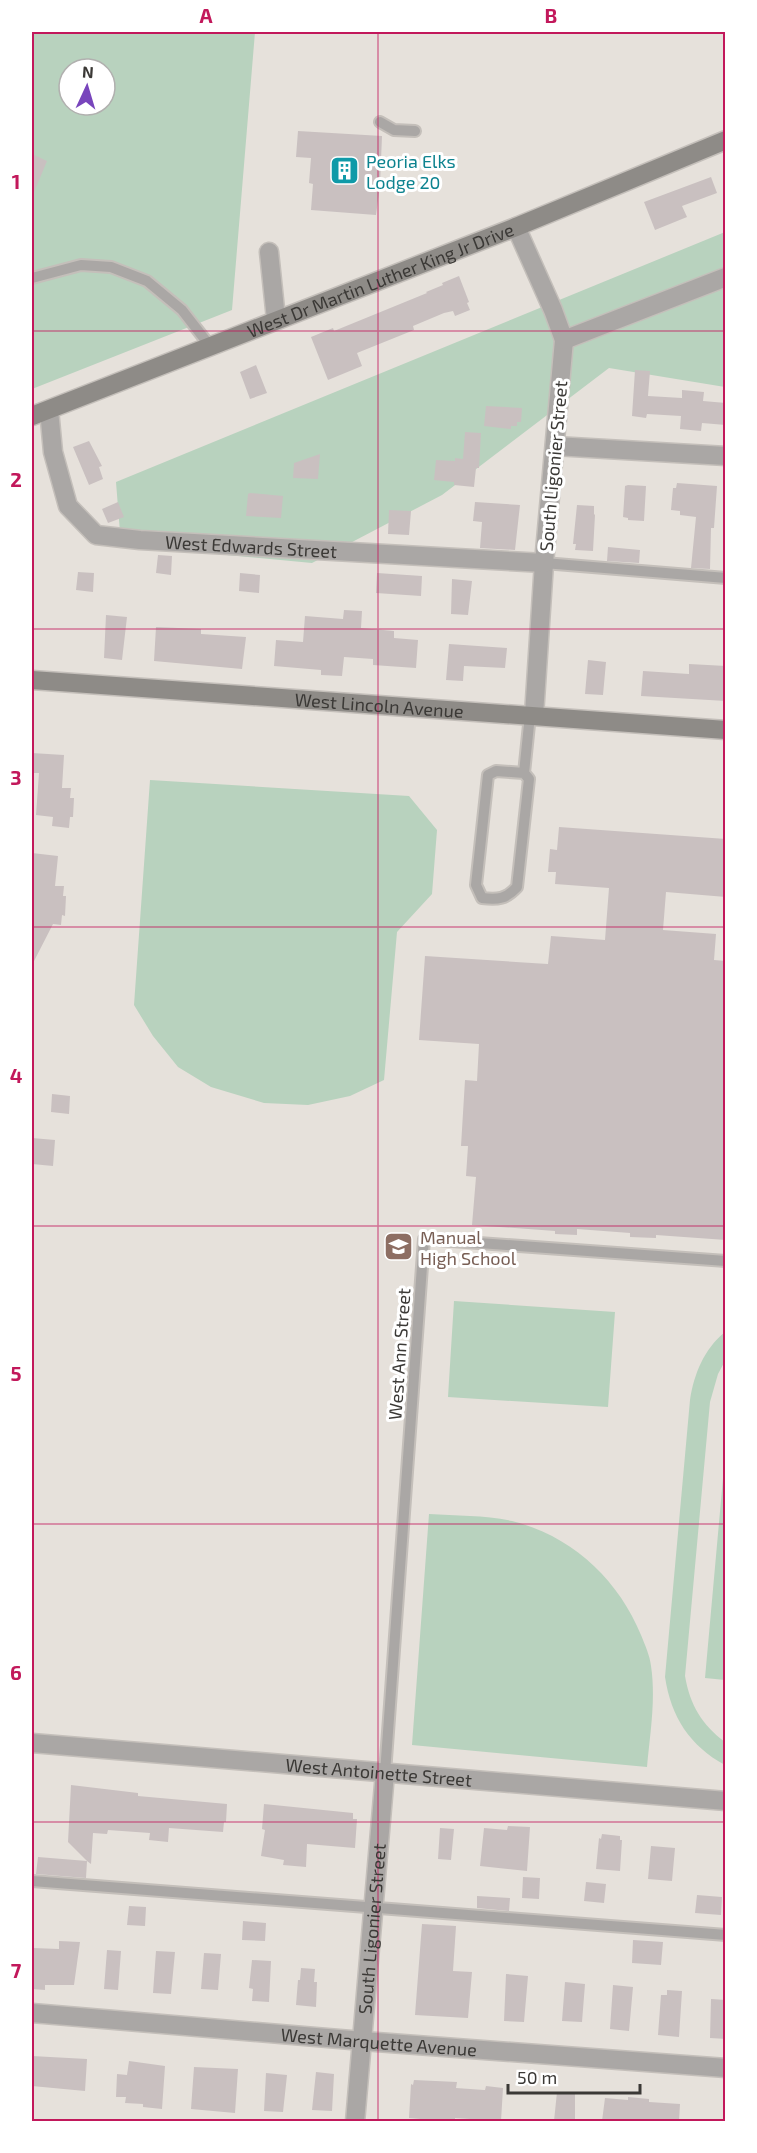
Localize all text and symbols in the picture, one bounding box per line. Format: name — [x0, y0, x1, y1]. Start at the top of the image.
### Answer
text: A — [199, 3, 213, 27]
text: B — [545, 3, 557, 27]
north arrow — [57, 57, 117, 117]
text: N — [82, 62, 95, 81]
place label: Peoria Elks Lodge 20 — [366, 150, 456, 193]
building icon: Peoria Elks Lodge 20 — [329, 155, 361, 187]
text: 1 — [12, 169, 20, 193]
street label: West Dr Martin Luther King Jr Drive — [244, 218, 517, 342]
street label: South Ligonier Street — [535, 380, 571, 552]
text: 2 — [10, 467, 22, 491]
street label: West Edwards Street — [164, 530, 338, 562]
street label: West Lincoln Avenue — [294, 688, 464, 722]
text: 3 — [10, 765, 22, 789]
text: 4 — [10, 1063, 23, 1087]
place label: Manual High School — [420, 1226, 517, 1269]
school or university icon: Manual High School — [383, 1231, 415, 1263]
street label: West Ann Street — [383, 1287, 415, 1421]
text: 5 — [10, 1361, 22, 1385]
text: 6 — [10, 1660, 22, 1684]
street label: West Antoinette Street — [285, 1753, 473, 1791]
street label: South Ligonier Street — [353, 1842, 390, 2015]
text: 7 — [11, 1958, 22, 1982]
street label: West Marquette Avenue — [280, 2023, 478, 2060]
scale bar — [508, 2057, 640, 2095]
text: 50 m — [517, 2066, 557, 2088]

